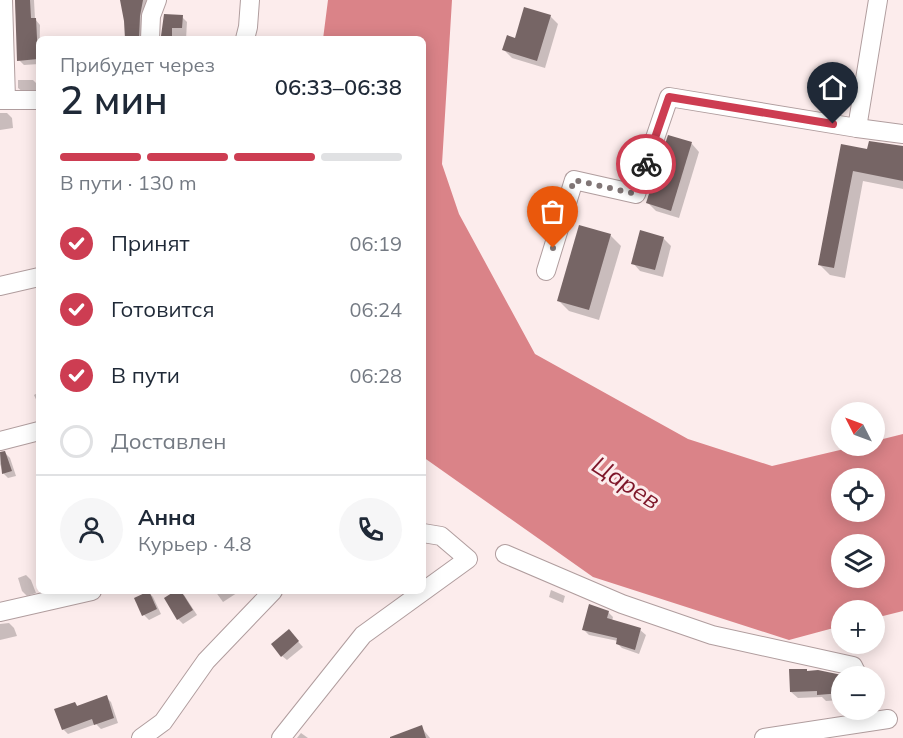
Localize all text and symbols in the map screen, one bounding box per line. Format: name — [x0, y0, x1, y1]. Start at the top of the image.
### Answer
text: Прибудет через — [60, 52, 215, 77]
pin — [807, 62, 858, 124]
icon: home — [816, 71, 849, 104]
text: 06:33–06:38 — [275, 73, 402, 101]
text: 2 мин — [60, 75, 168, 124]
courier — [616, 134, 676, 194]
icon: bike — [630, 148, 663, 181]
text: В пути · 130 m — [60, 170, 196, 195]
pin — [527, 186, 578, 248]
icon: bag — [536, 195, 569, 228]
icon: check — [60, 227, 93, 260]
text: Принят — [111, 229, 190, 257]
text: 06:19 — [349, 231, 402, 256]
icon: check — [60, 293, 93, 326]
text: Готовится — [111, 295, 215, 323]
text: 06:24 — [349, 297, 402, 322]
icon: check — [60, 359, 93, 392]
text: В пути — [111, 361, 180, 389]
text: 06:28 — [349, 363, 402, 388]
north arrow — [831, 402, 885, 456]
map controls — [831, 402, 885, 720]
text: Доставлен — [111, 427, 227, 455]
water label: Царев — [587, 449, 666, 515]
button: locate — [831, 468, 885, 522]
button: person — [60, 498, 123, 561]
button: phone — [339, 498, 402, 561]
text: Анна — [138, 503, 196, 531]
text: Курьер · 4.8 — [138, 531, 252, 556]
button: layers — [831, 534, 885, 588]
button: + — [831, 600, 885, 654]
button: − — [831, 666, 885, 720]

